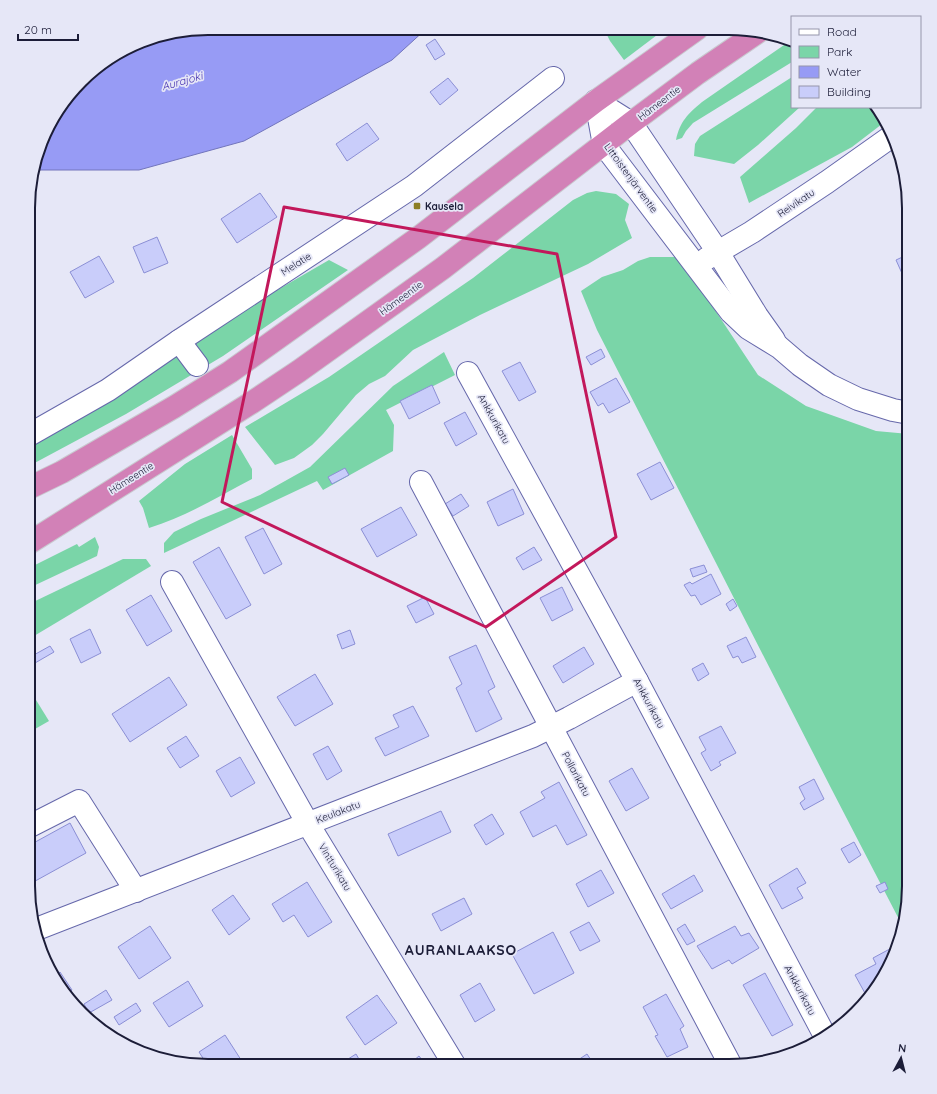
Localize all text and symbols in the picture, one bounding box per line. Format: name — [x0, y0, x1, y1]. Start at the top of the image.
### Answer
scale bar — [18, 16, 78, 42]
legend — [791, 16, 921, 108]
text: 20 m — [24, 22, 52, 37]
text: Road — [827, 24, 857, 39]
text: Park — [827, 44, 852, 59]
text: Water — [827, 64, 862, 79]
water label: Aurajoki — [160, 68, 206, 94]
street label: Hämeentie — [635, 82, 683, 123]
text: Building — [827, 84, 871, 99]
street label: Littoistenjärventie — [601, 141, 661, 216]
street label: Reivikatu — [775, 186, 817, 220]
place label: Kausela — [425, 200, 463, 213]
marker: Kausela — [412, 201, 422, 211]
street label: Melatie — [278, 249, 314, 279]
street label: Hämeentie — [377, 278, 426, 318]
street label: Ankkurikatu — [475, 392, 513, 446]
street label: Hämeentie — [106, 459, 156, 497]
street label: Ankkurikatu — [630, 676, 668, 730]
street label: Pollarikatu — [559, 749, 593, 799]
street label: Keulakatu — [314, 798, 362, 826]
street label: Vintturikatu — [316, 841, 354, 893]
district label: AURANLAAKSO — [405, 941, 517, 959]
street label: Ankkurikatu — [781, 963, 819, 1017]
north arrow — [881, 1038, 921, 1078]
text: N — [897, 1041, 907, 1056]

